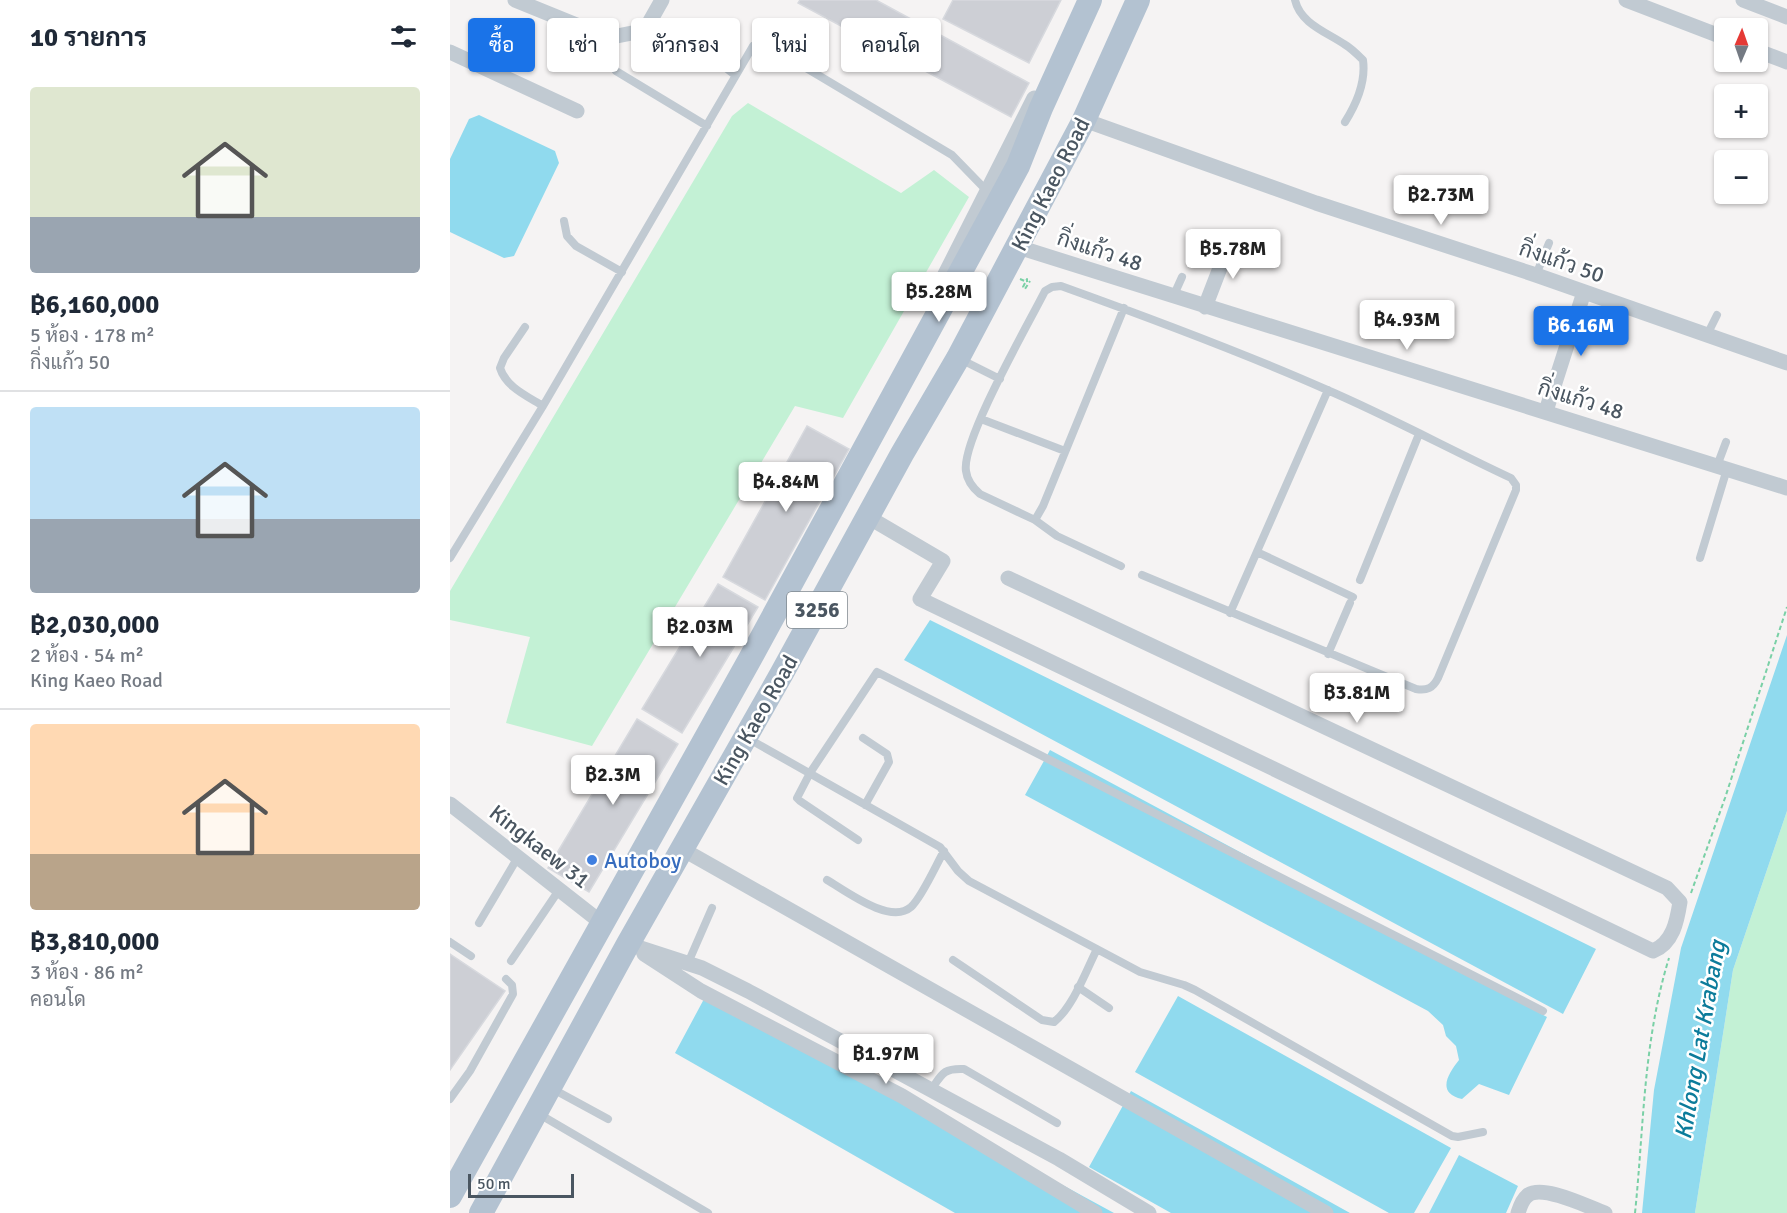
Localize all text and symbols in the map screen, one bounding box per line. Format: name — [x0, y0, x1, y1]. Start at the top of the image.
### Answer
chip: ซื้อ — [468, 18, 535, 72]
chip: เช่า — [547, 18, 619, 72]
chip: ตัวกรอง — [631, 18, 740, 72]
chip: ใหม่ — [752, 18, 829, 72]
chip: คอนโด — [841, 18, 941, 72]
north arrow — [1714, 18, 1768, 72]
map controls — [1714, 18, 1768, 204]
icon: filters — [387, 20, 420, 53]
text: 10 รายการ — [30, 22, 147, 54]
button: + — [1714, 84, 1768, 138]
street label: King Kaeo Road — [1005, 113, 1096, 255]
icon: home — [171, 126, 279, 234]
button: − — [1714, 150, 1768, 204]
pin: ฿2.73M — [1392, 175, 1490, 226]
text: ฿2.73M — [1408, 182, 1474, 207]
street label: กิ่งแก้ว 48 — [1054, 219, 1147, 277]
pin: ฿5.78M — [1184, 229, 1282, 280]
street label: กิ่งแก้ว 50 — [1516, 230, 1609, 289]
text: ฿5.78M — [1200, 236, 1266, 261]
pin: ฿5.28M — [890, 272, 988, 323]
text: ฿5.28M — [906, 279, 972, 304]
text: ฿6,160,000 — [30, 289, 159, 321]
pin: ฿4.93M — [1358, 300, 1456, 351]
pin: ฿6.16M — [1532, 306, 1630, 357]
text: ฿4.93M — [1374, 307, 1440, 332]
text: ฿6.16M — [1548, 313, 1614, 338]
text: 5 ห้อง · 178 m² — [30, 323, 155, 348]
text: กิ่งแก้ว 50 — [30, 350, 110, 375]
street label: กิ่งแก้ว 48 — [1535, 369, 1628, 425]
icon: home — [171, 446, 279, 554]
pin: ฿4.84M — [737, 462, 835, 513]
text: ฿4.84M — [753, 469, 819, 494]
road number: 3256 — [787, 592, 847, 628]
pin: ฿2.03M — [651, 607, 749, 658]
text: ฿2,030,000 — [30, 609, 159, 641]
text: ฿2.03M — [667, 614, 733, 639]
text: 2 ห้อง · 54 m² — [30, 643, 144, 668]
street label: King Kaeo Road — [707, 650, 804, 790]
text: King Kaeo Road — [30, 668, 163, 693]
pin: ฿3.81M — [1308, 673, 1406, 724]
text: ฿3.81M — [1324, 680, 1390, 705]
pin: ฿2.3M — [571, 755, 655, 806]
text: ฿2.3M — [585, 762, 641, 787]
icon: home — [171, 763, 279, 871]
street label: Kingkaew 31 — [484, 799, 595, 894]
place label: Autoboy — [604, 847, 682, 874]
marker: Autoboy — [585, 853, 599, 867]
text: ฿3,810,000 — [30, 926, 159, 958]
water label: Khlong Lat Krabang — [1668, 936, 1733, 1142]
text: 3 ห้อง · 86 m² — [30, 960, 144, 985]
text: คอนโด — [30, 987, 86, 1012]
pin: ฿1.97M — [837, 1034, 935, 1085]
text: ฿1.97M — [853, 1041, 919, 1066]
scale bar — [468, 1171, 574, 1198]
text: 50 m — [477, 1174, 511, 1194]

